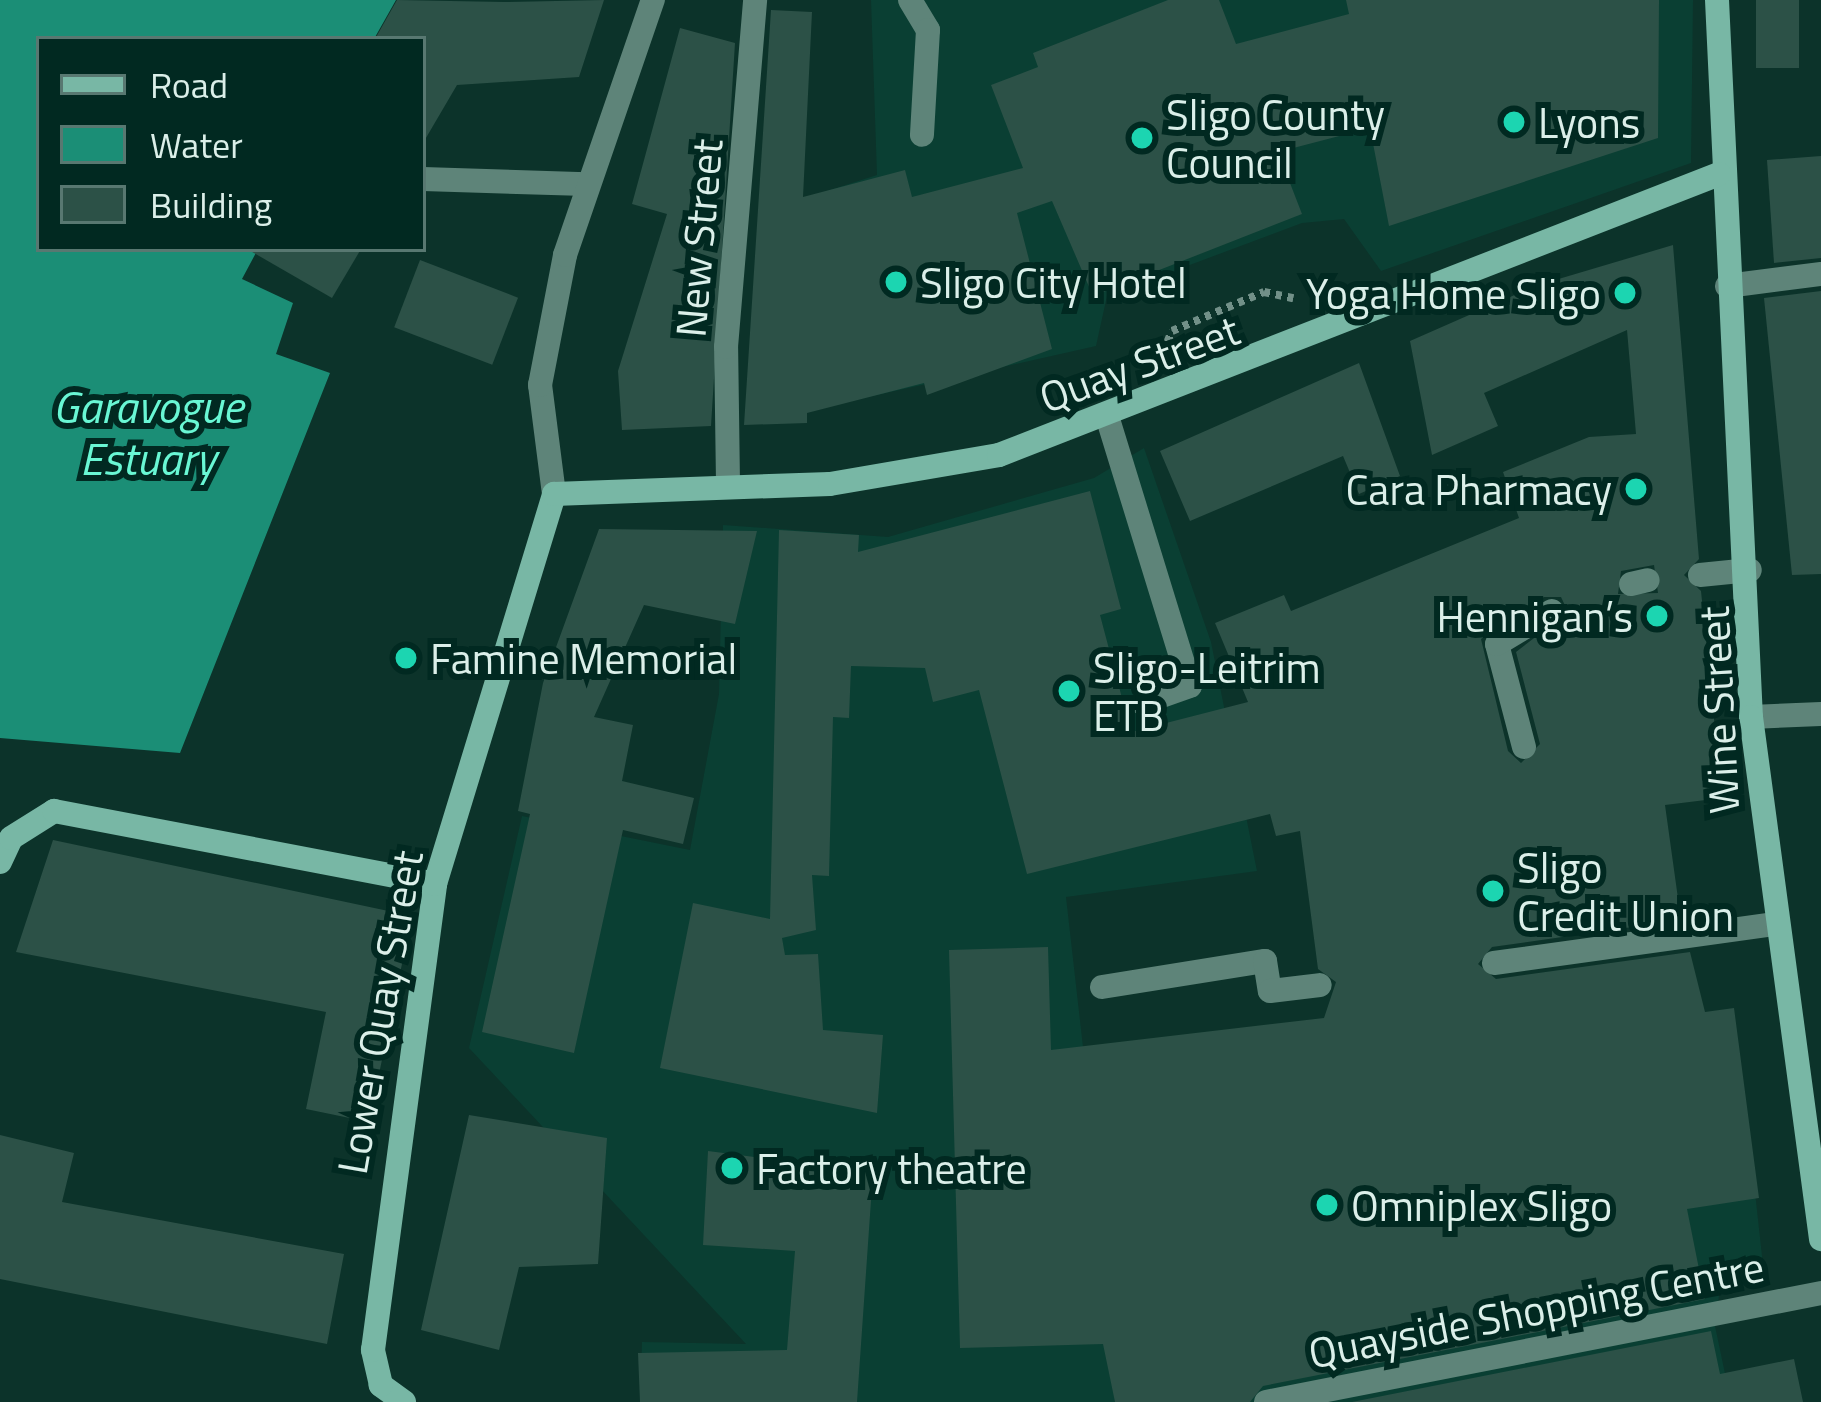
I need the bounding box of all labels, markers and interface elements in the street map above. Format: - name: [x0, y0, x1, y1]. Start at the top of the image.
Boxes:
- legend: [36, 36, 426, 252]
- text: Road: [150, 57, 228, 112]
- place label: Sligo County Council: [1166, 89, 1385, 188]
- place label: Lyons: [1538, 97, 1640, 147]
- marker: Lyons: [1501, 109, 1527, 135]
- text: Water: [150, 117, 243, 172]
- marker: Sligo County Council: [1129, 125, 1155, 151]
- street label: New Street: [664, 137, 732, 339]
- text: Building: [150, 177, 272, 232]
- place label: Sligo City Hotel: [920, 257, 1187, 307]
- place label: Yoga Home Sligo: [1306, 268, 1601, 318]
- marker: Sligo City Hotel: [883, 269, 909, 295]
- marker: Yoga Home Sligo: [1612, 280, 1638, 306]
- street label: Quay Street: [1032, 304, 1246, 422]
- water label: Garavogue Estuary: [53, 380, 243, 486]
- place label: Cara Pharmacy: [1346, 464, 1612, 514]
- marker: Cara Pharmacy: [1623, 476, 1649, 502]
- place label: Hennigan’s: [1437, 591, 1633, 641]
- marker: Hennigan’s: [1644, 603, 1670, 629]
- street label: Wine Street: [1687, 605, 1749, 815]
- place label: Famine Memorial: [430, 633, 737, 683]
- place label: Sligo-Leitrim ETB: [1093, 642, 1321, 740]
- marker: Famine Memorial: [393, 645, 419, 671]
- marker: Sligo-Leitrim ETB: [1056, 678, 1082, 704]
- place label: Sligo Credit Union: [1517, 842, 1734, 940]
- street label: Lower Quay Street: [326, 846, 432, 1178]
- marker: Sligo Credit Union: [1480, 878, 1506, 904]
- place label: Factory theatre: [756, 1143, 1027, 1193]
- marker: Factory theatre: [719, 1155, 745, 1181]
- place label: Omniplex Sligo: [1351, 1180, 1612, 1230]
- marker: Omniplex Sligo: [1314, 1192, 1340, 1218]
- street label: Quayside Shopping Centre: [1304, 1240, 1768, 1378]

